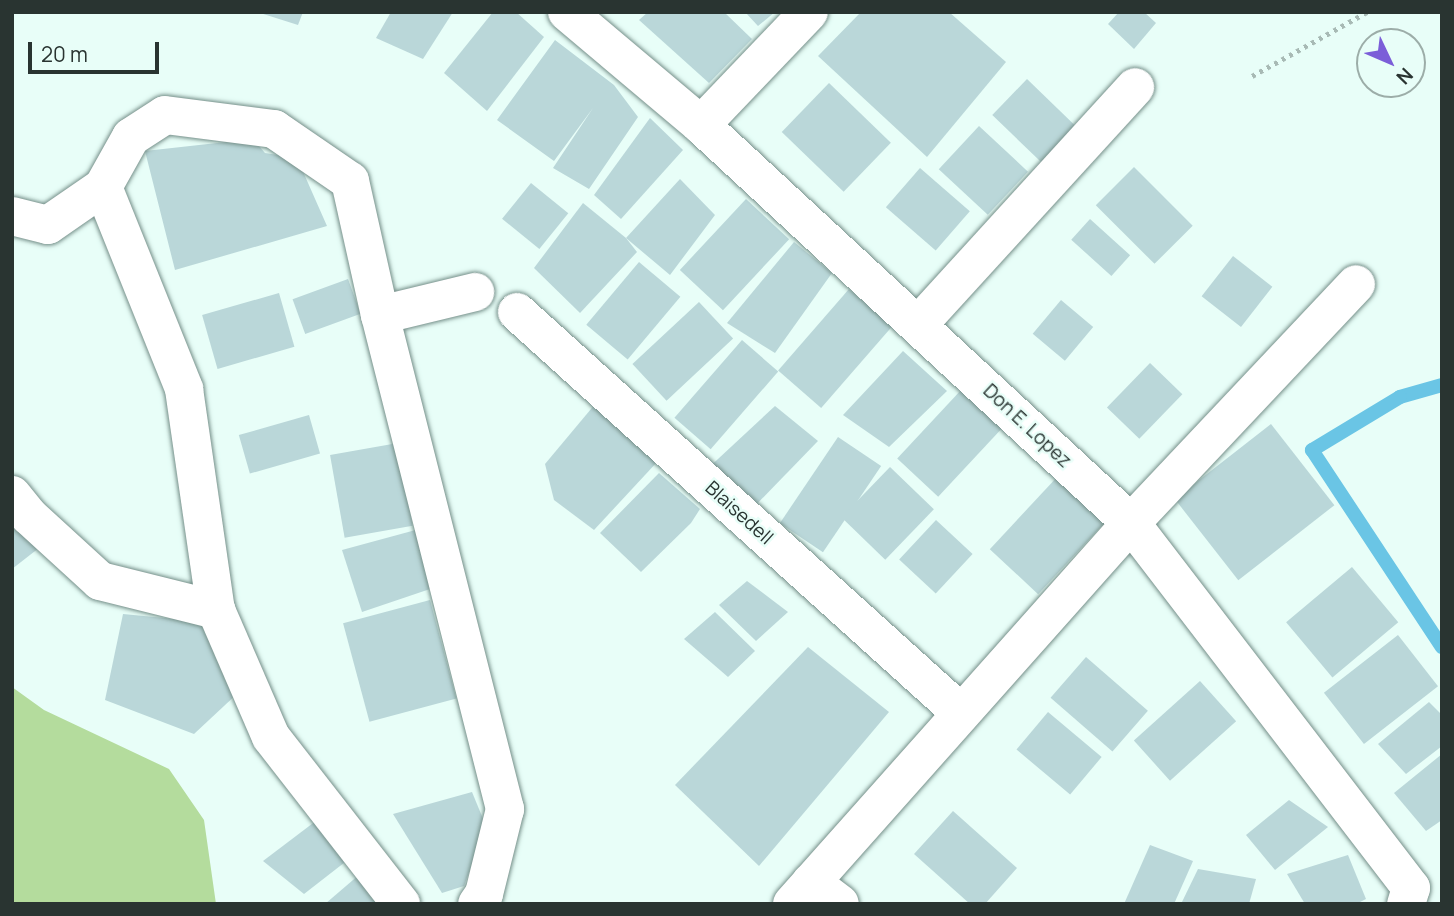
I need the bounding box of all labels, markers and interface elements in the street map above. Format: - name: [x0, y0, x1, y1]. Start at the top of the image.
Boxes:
- scale bar: [32, 28, 163, 72]
- north arrow: [1356, 28, 1426, 98]
- text: 20 m: [41, 40, 88, 68]
- text: N: [1391, 62, 1419, 90]
- street label: Don E. Lopez: [978, 380, 1076, 472]
- street label: Blaisedell: [700, 477, 778, 549]

